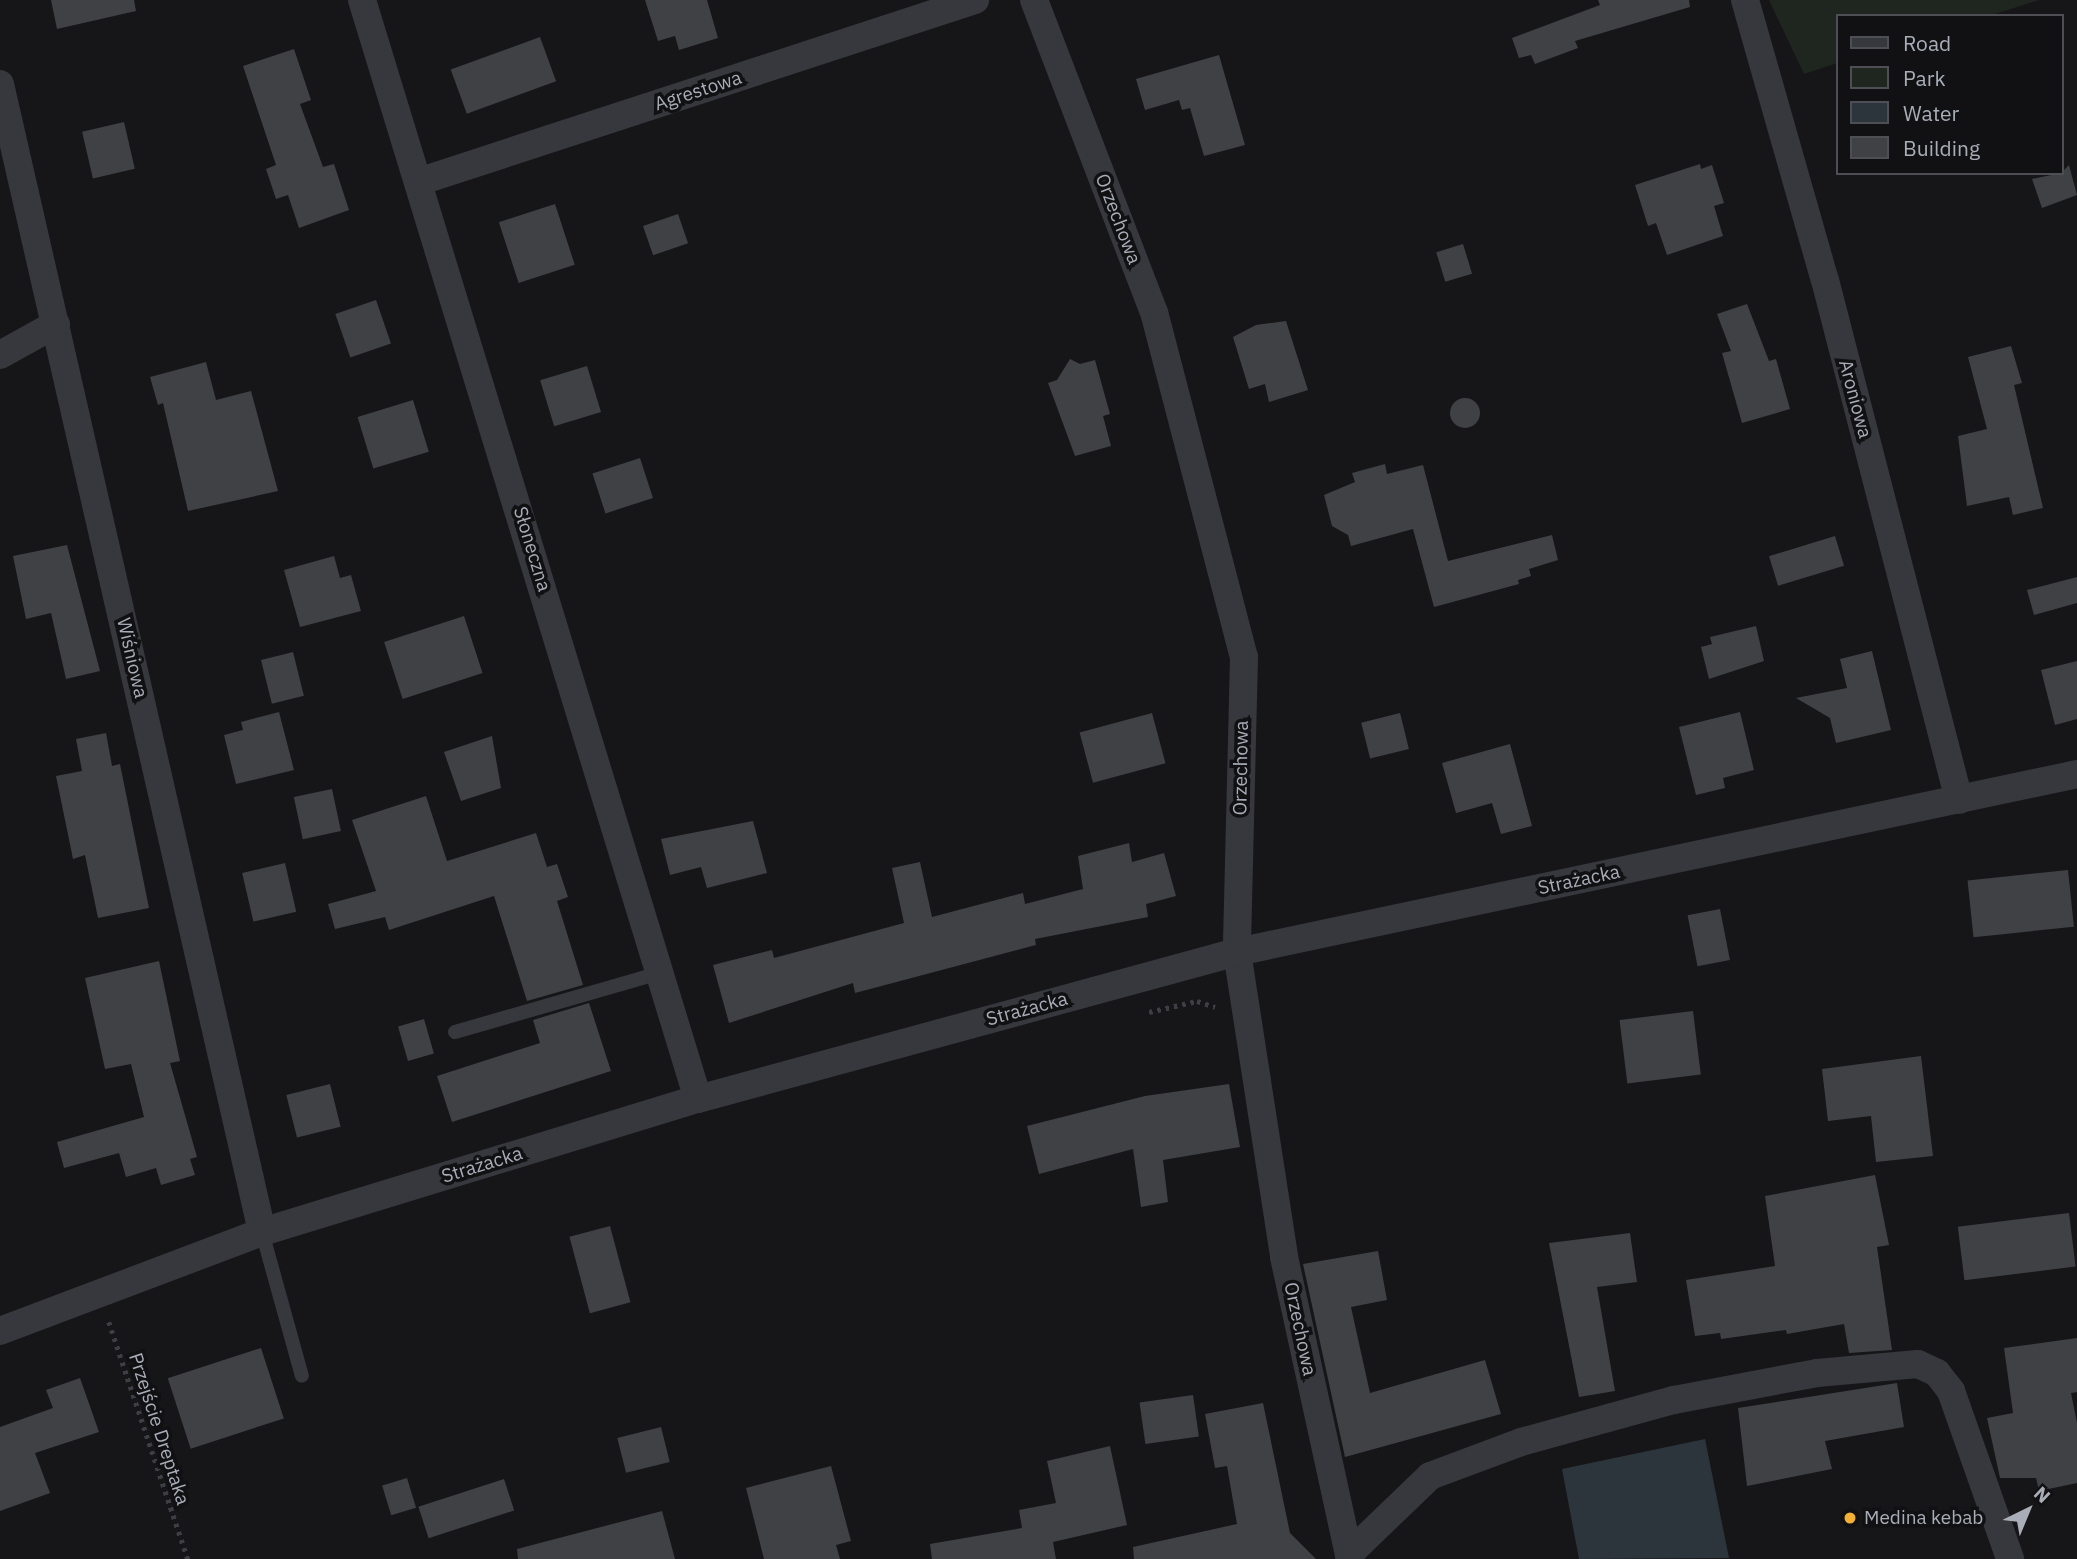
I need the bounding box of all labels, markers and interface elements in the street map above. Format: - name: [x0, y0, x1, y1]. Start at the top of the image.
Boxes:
- legend: [1836, 14, 2063, 175]
- text: Road: [1903, 29, 1951, 57]
- text: Park: [1903, 64, 1946, 92]
- street label: Agrestowa: [652, 66, 744, 116]
- text: Water: [1903, 99, 1959, 127]
- text: Building: [1903, 134, 1980, 162]
- street label: Orzechowa: [1090, 171, 1146, 267]
- street label: Aroniowa: [1834, 357, 1876, 441]
- street label: Słoneczna: [508, 504, 556, 594]
- street label: Wiśniowa: [112, 616, 152, 700]
- street label: Orzechowa: [1229, 720, 1253, 816]
- street label: Strażacka: [1536, 860, 1622, 900]
- street label: Strażacka: [984, 987, 1070, 1031]
- street label: Strażacka: [439, 1142, 525, 1188]
- street label: Orzechowa: [1279, 1280, 1321, 1378]
- street label: Przejście Dreptaka: [124, 1350, 194, 1508]
- north arrow: [1993, 1475, 2063, 1545]
- text: N: [2029, 1481, 2056, 1508]
- place label: Medina kebab: [1864, 1507, 1983, 1529]
- marker: Medina kebab: [1842, 1510, 1858, 1526]

